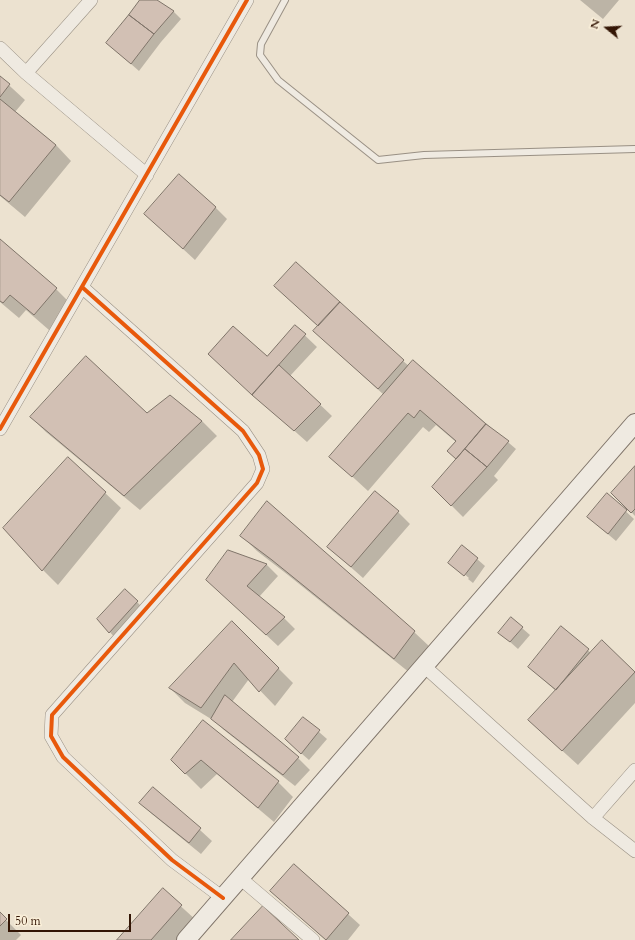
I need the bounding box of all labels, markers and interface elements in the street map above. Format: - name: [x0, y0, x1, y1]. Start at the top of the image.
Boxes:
- north arrow: [587, 8, 627, 48]
- text: N: [587, 17, 604, 31]
- scale bar: [10, 906, 133, 932]
- text: 50 m: [15, 913, 41, 929]

